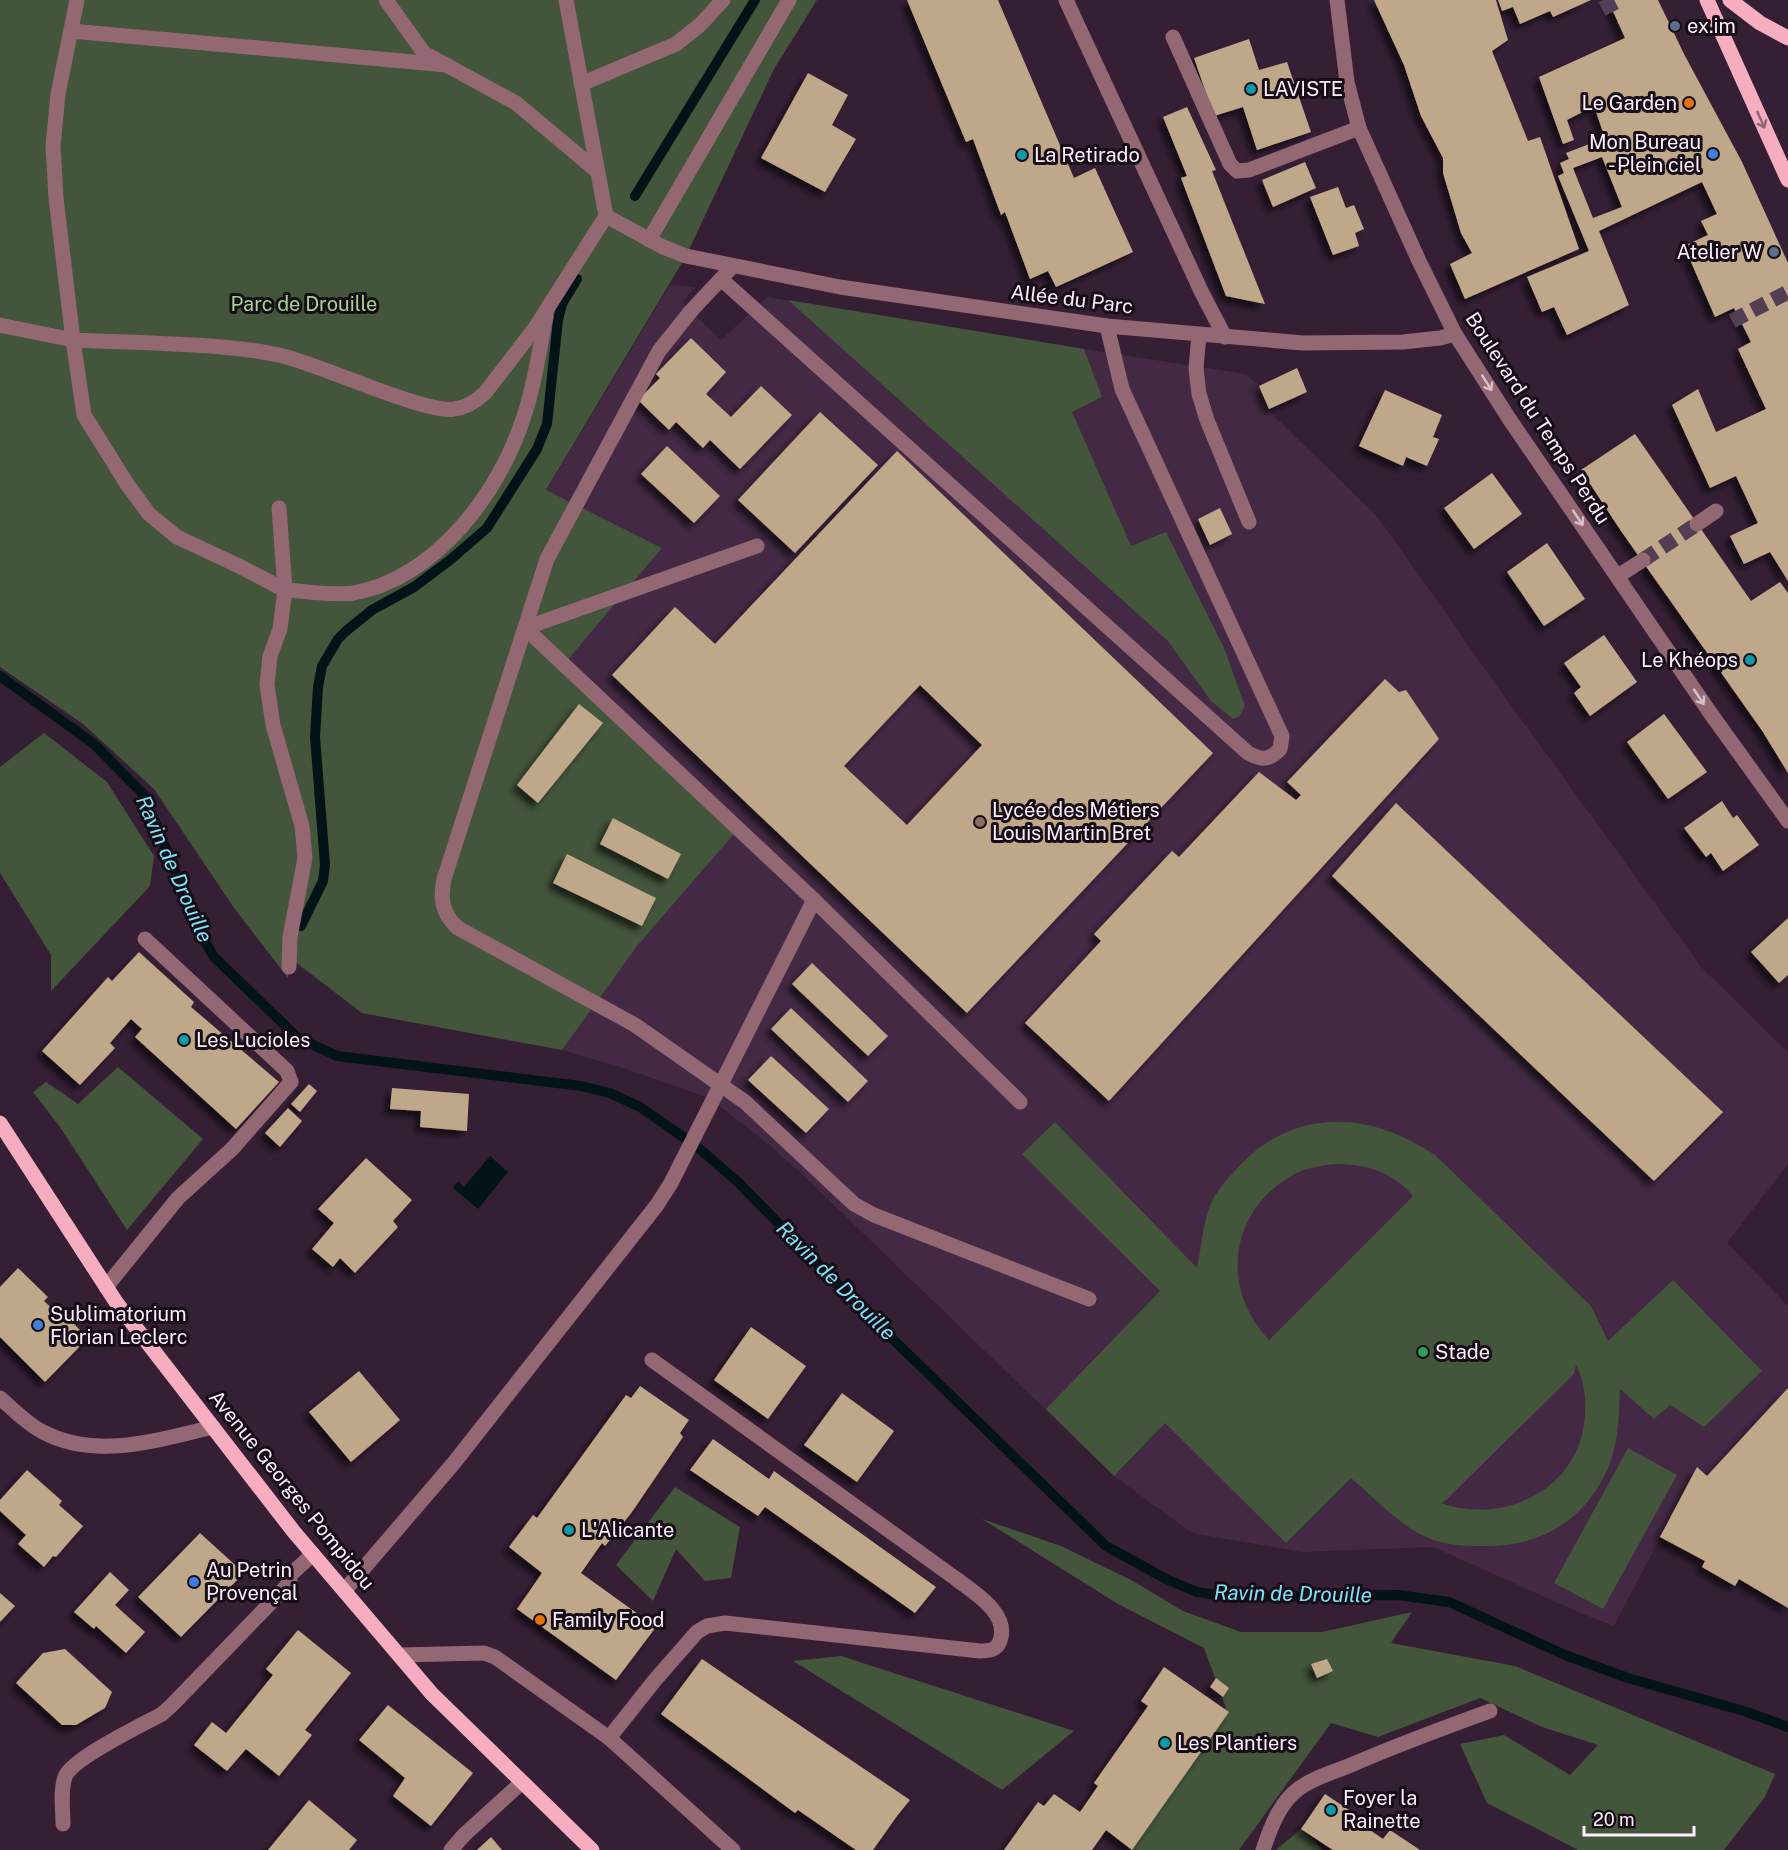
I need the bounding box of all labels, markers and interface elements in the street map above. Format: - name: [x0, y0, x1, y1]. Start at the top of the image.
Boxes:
- place label: ex.im: [1687, 14, 1736, 38]
- marker: ex.im: [1668, 19, 1682, 33]
- place label: LAVISTE: [1263, 77, 1343, 101]
- marker: LAVISTE: [1244, 82, 1258, 96]
- place label: Le Garden: [1582, 91, 1677, 115]
- marker: Le Garden: [1682, 96, 1696, 110]
- one-way arrow: [1756, 111, 1767, 129]
- place label: Mon Bureau - Plein ciel: [1589, 130, 1701, 177]
- place label: La Retirado: [1034, 143, 1140, 167]
- marker: Mon Bureau - Plein ciel: [1706, 147, 1720, 161]
- marker: La Retirado: [1015, 148, 1029, 162]
- place label: Atelier W: [1677, 240, 1762, 264]
- marker: Atelier W: [1767, 245, 1781, 259]
- street label: Allée du Parc: [1009, 280, 1135, 318]
- park label: Parc de Drouille: [231, 292, 377, 316]
- street label: Boulevard du Temps Perdu: [1460, 308, 1616, 528]
- one-way arrow: [1481, 374, 1493, 391]
- one-way arrow: [1572, 509, 1584, 525]
- place label: Le Khéops: [1641, 648, 1738, 672]
- marker: Le Khéops: [1743, 653, 1757, 667]
- one-way arrow: [1693, 688, 1705, 704]
- water label: Ravin de Drouille: [131, 791, 218, 946]
- place label: Lycée des Métiers Louis Martin Bret: [992, 798, 1160, 845]
- marker: Lycée des Métiers Louis Martin Bret: [973, 815, 987, 829]
- place label: Les Lucioles: [196, 1028, 310, 1052]
- marker: Les Lucioles: [177, 1033, 191, 1047]
- water label: Ravin de Drouille: [772, 1216, 901, 1345]
- place label: Sublimatorium Florian Leclerc: [50, 1302, 188, 1349]
- marker: Sublimatorium Florian Leclerc: [31, 1318, 45, 1332]
- place label: Stade: [1435, 1340, 1490, 1364]
- marker: Stade: [1416, 1345, 1430, 1359]
- street label: Avenue Georges Pompidou: [204, 1386, 380, 1594]
- place label: L'Alicante: [581, 1518, 674, 1542]
- marker: L'Alicante: [562, 1523, 576, 1537]
- place label: Au Petrin Provençal: [206, 1558, 298, 1605]
- marker: Au Petrin Provençal: [187, 1575, 201, 1589]
- water label: Ravin de Drouille: [1214, 1580, 1372, 1607]
- place label: Family Food: [552, 1608, 664, 1632]
- marker: Family Food: [533, 1613, 547, 1627]
- place label: Les Plantiers: [1177, 1731, 1297, 1755]
- marker: Les Plantiers: [1158, 1736, 1172, 1750]
- place label: Foyer la Rainette: [1343, 1786, 1421, 1833]
- scale bar: [1584, 1799, 1694, 1837]
- marker: Foyer la Rainette: [1324, 1803, 1338, 1817]
- text: 20 m: [1593, 1809, 1635, 1830]

